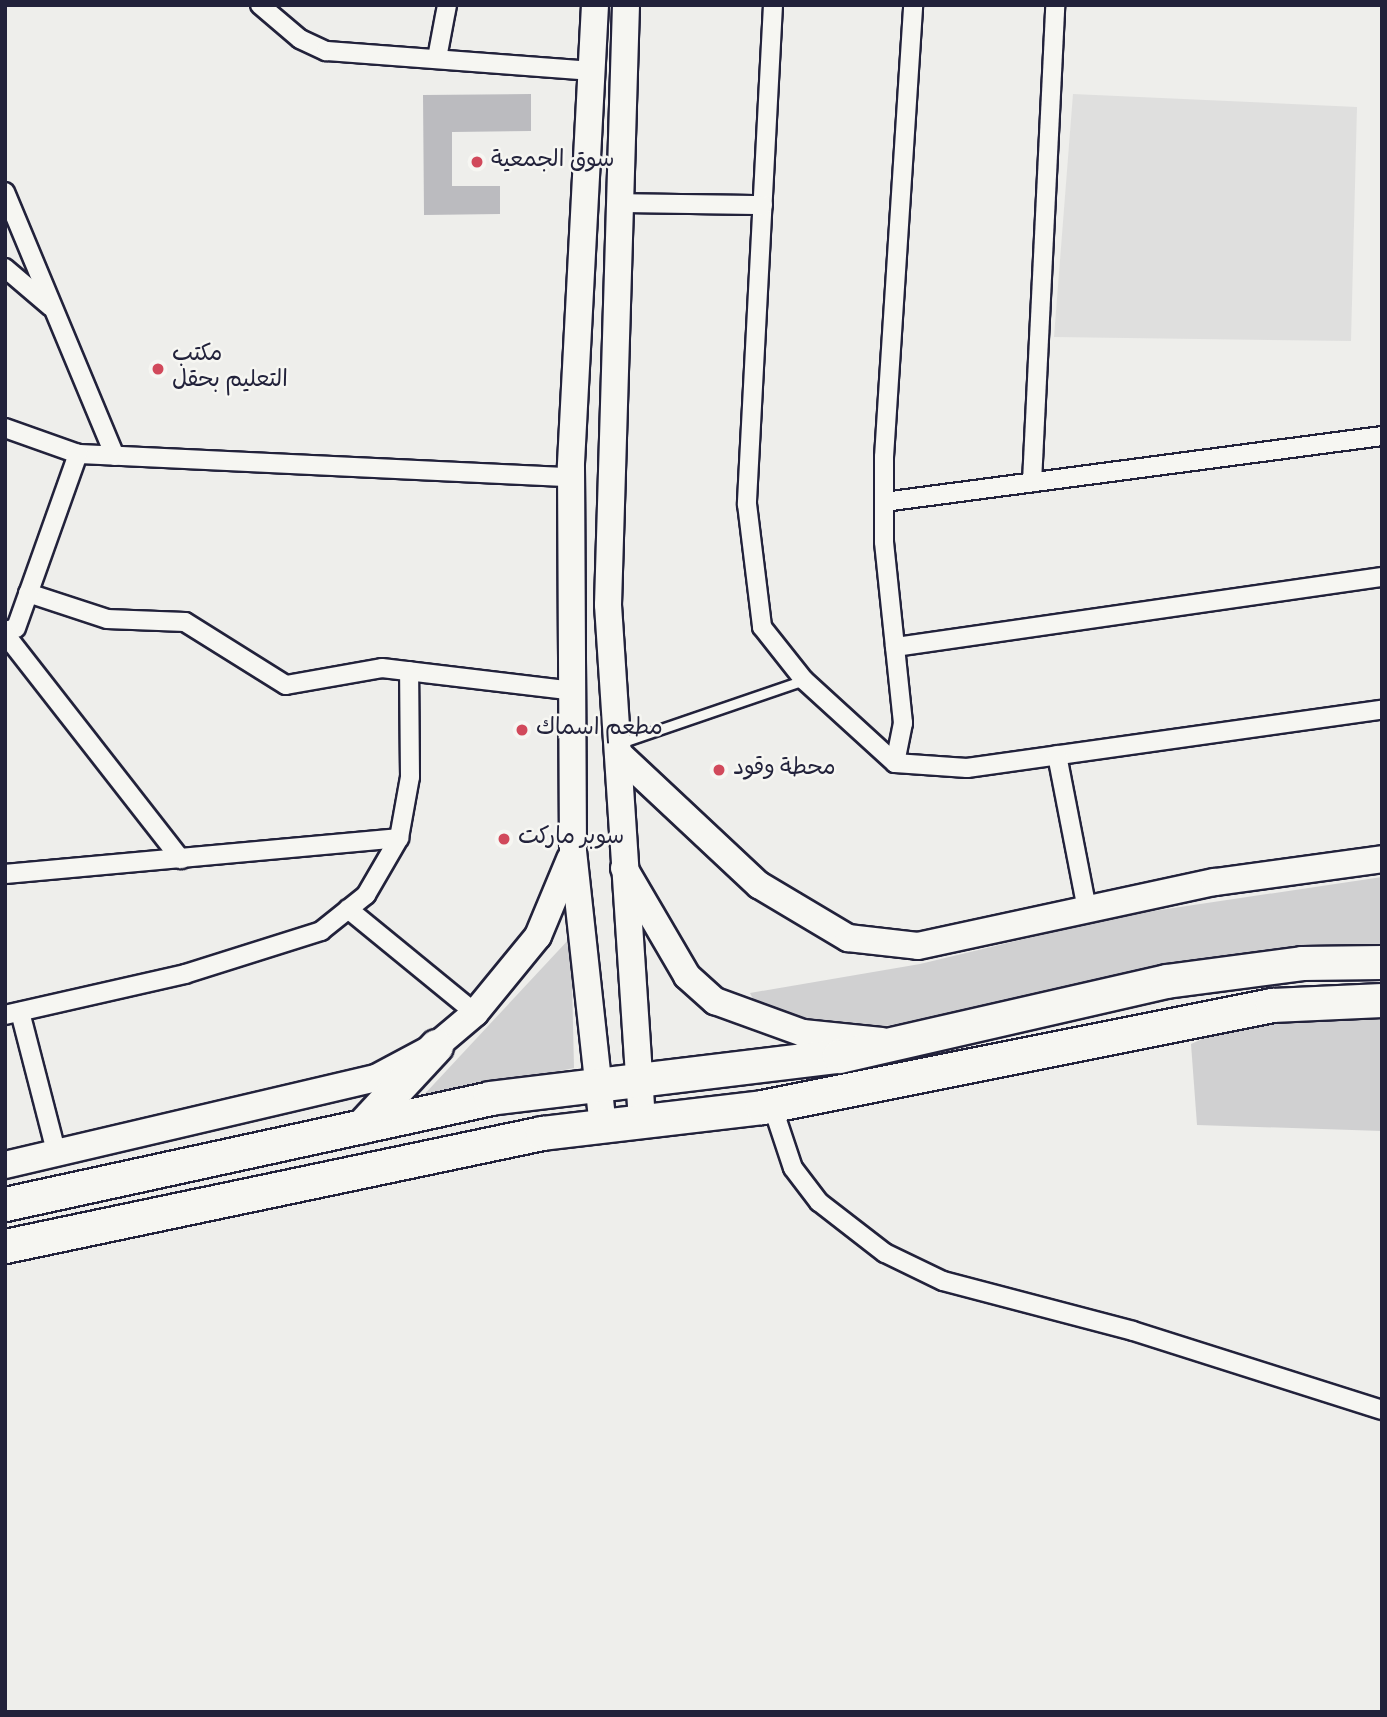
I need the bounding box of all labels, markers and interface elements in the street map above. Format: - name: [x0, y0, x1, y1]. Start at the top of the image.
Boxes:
- place label: سوق الجمعية: [491, 148, 614, 176]
- marker: سوق الجمعية: [469, 154, 485, 170]
- place label: مكتب التعليم بحقل: [172, 342, 288, 396]
- marker: مكتب التعليم بحقل: [150, 361, 166, 377]
- place label: مطعم اسماك: [536, 716, 663, 744]
- marker: مطعم اسماك: [514, 722, 530, 738]
- place label: محطة وقود: [733, 756, 836, 784]
- marker: محطة وقود: [711, 762, 727, 778]
- place label: سوبر ماركت: [518, 825, 624, 853]
- marker: سوبر ماركت: [496, 831, 512, 847]

